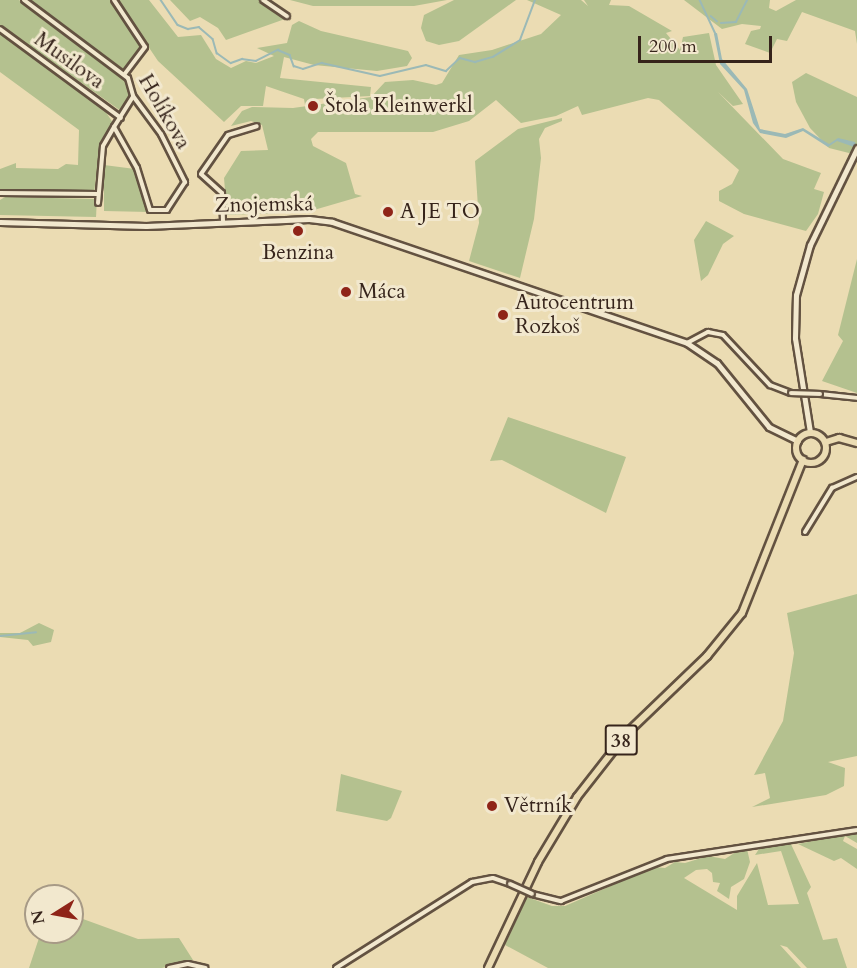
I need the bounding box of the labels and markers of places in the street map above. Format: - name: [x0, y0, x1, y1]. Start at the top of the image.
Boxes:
- place label: Štola Kleinwerkl: [325, 93, 473, 119]
- marker: Štola Kleinwerkl: [306, 99, 320, 113]
- place label: A JE TO: [400, 199, 480, 225]
- marker: A JE TO: [381, 205, 395, 219]
- marker: Benzina: [291, 224, 305, 238]
- place label: Benzina: [262, 240, 334, 266]
- place label: Máca: [358, 279, 406, 305]
- marker: Máca: [339, 285, 353, 299]
- place label: Autocentrum Rozkoš: [515, 290, 634, 340]
- marker: Autocentrum Rozkoš: [496, 308, 510, 322]
- place label: Větrník: [504, 793, 572, 819]
- marker: Větrník: [485, 799, 499, 813]

